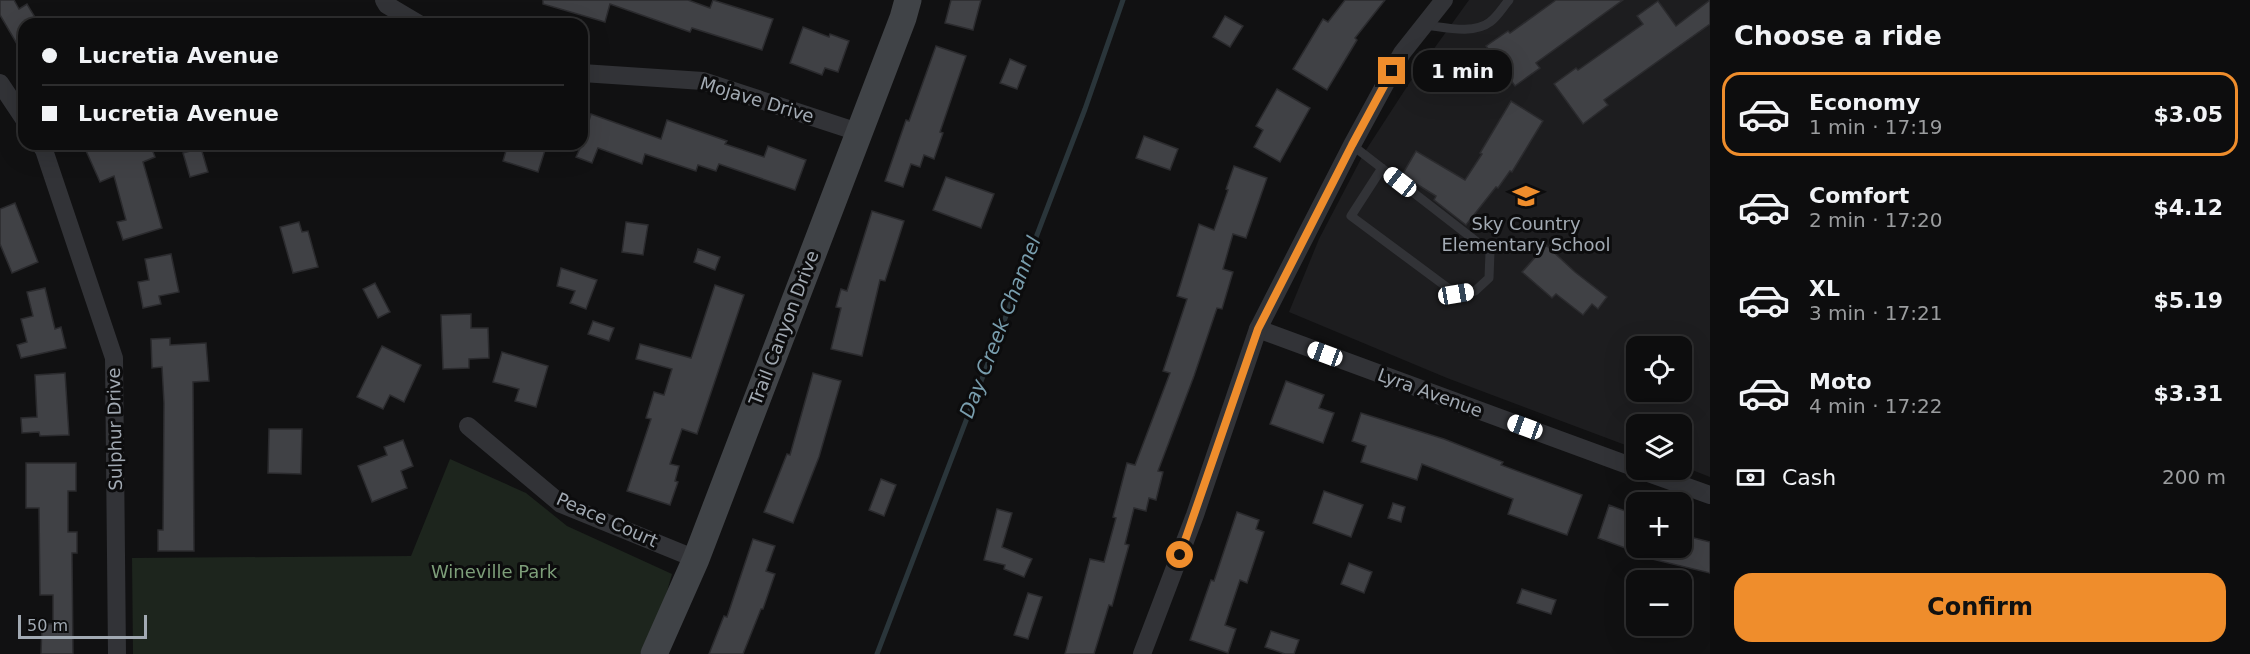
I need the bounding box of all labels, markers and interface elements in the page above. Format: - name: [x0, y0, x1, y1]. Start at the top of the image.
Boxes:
- text: Choose a ride: [1734, 20, 1942, 51]
- text: Lucretia Avenue: [78, 43, 279, 68]
- callout: 1 min: [1413, 50, 1512, 92]
- route end: [1378, 57, 1405, 84]
- text: 1 min: [1431, 59, 1494, 83]
- street label: Mojave Drive: [698, 72, 817, 127]
- icon: car: [1737, 87, 1791, 141]
- text: Economy: [1809, 90, 1920, 115]
- text: Lucretia Avenue: [78, 101, 279, 126]
- text: $3.05: [2153, 102, 2223, 127]
- text: 1 min · 17:19: [1809, 115, 1943, 139]
- car: [1380, 164, 1420, 200]
- icon: car: [1737, 180, 1791, 234]
- school or university icon: Sky Country Elementary School: [1511, 181, 1541, 211]
- text: Comfort: [1809, 183, 1909, 208]
- text: $4.12: [2153, 195, 2223, 220]
- text: 2 min · 17:20: [1809, 208, 1943, 232]
- place label: Sky Country Elementary School: [1441, 213, 1611, 255]
- water label: Day Creek Channel: [954, 232, 1046, 421]
- street label: Trail Canyon Drive: [744, 247, 823, 409]
- icon: car: [1737, 273, 1791, 327]
- text: XL: [1809, 276, 1840, 301]
- car: [1437, 282, 1475, 306]
- text: $5.19: [2153, 288, 2223, 313]
- text: 3 min · 17:21: [1809, 301, 1943, 325]
- map controls: [1626, 336, 1692, 636]
- button: locate: [1626, 336, 1692, 402]
- car: [1305, 339, 1345, 369]
- street label: Lyra Avenue: [1375, 364, 1485, 421]
- icon: car: [1737, 366, 1791, 420]
- street label: Sulphur Drive: [103, 367, 126, 491]
- text: Moto: [1809, 369, 1872, 394]
- text: $3.31: [2153, 381, 2223, 406]
- text: 4 min · 17:22: [1809, 394, 1943, 418]
- car: [1505, 412, 1545, 442]
- button: layers: [1626, 414, 1692, 480]
- icon: cash: [1734, 461, 1767, 494]
- text: Cash: [1782, 465, 1836, 490]
- text: 200 m: [2162, 465, 2226, 489]
- street label: Peace Court: [553, 488, 661, 551]
- button: +: [1626, 492, 1692, 558]
- route start: [1166, 541, 1193, 568]
- park label: Wineville Park: [431, 561, 558, 582]
- button: −: [1626, 570, 1692, 636]
- button: Confirm: [1734, 573, 2226, 642]
- scale bar: [18, 612, 147, 640]
- text: 50 m: [27, 616, 68, 635]

